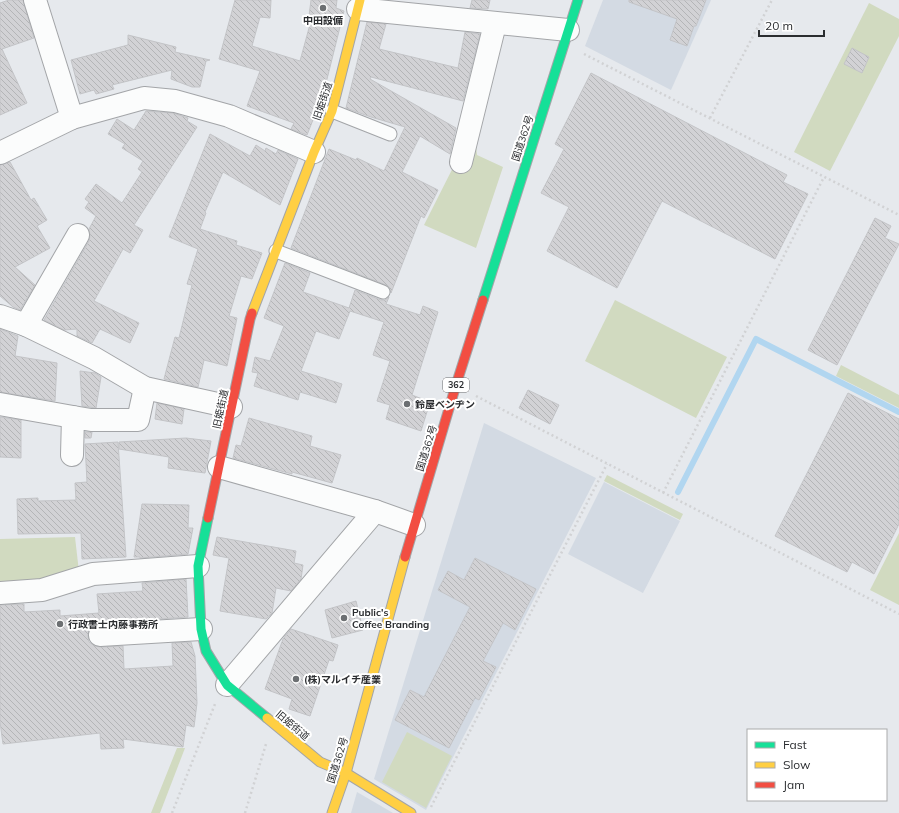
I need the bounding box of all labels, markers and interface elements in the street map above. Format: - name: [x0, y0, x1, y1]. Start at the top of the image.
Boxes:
- marker: 中田設備: [318, 3, 328, 13]
- scale bar: [759, 12, 824, 38]
- place label: 中田設備: [303, 14, 343, 27]
- text: 20 m: [765, 18, 793, 33]
- street label: 旧姫街道: [310, 80, 335, 122]
- street label: 国道362号: [509, 113, 536, 163]
- road number: 362: [443, 378, 469, 392]
- street label: 旧姫街道: [210, 388, 231, 430]
- place label: 鈴屋ベンヂン: [415, 398, 475, 411]
- marker: 鈴屋ベンヂン: [402, 399, 412, 409]
- street label: 国道362号: [413, 423, 440, 473]
- place label: Public's Coffee Branding: [352, 606, 429, 631]
- marker: Public's Coffee Branding: [339, 613, 349, 623]
- place label: 行政書士内藤事務所: [68, 618, 158, 631]
- marker: 行政書士内藤事務所: [55, 619, 65, 629]
- place label: (株)マルイチ産業: [304, 673, 381, 686]
- marker: (株)マルイチ産業: [291, 674, 301, 684]
- street label: 旧姫街道: [273, 708, 312, 743]
- legend: [747, 729, 887, 801]
- street label: 国道362号: [324, 735, 351, 785]
- text: Fast: [783, 737, 807, 752]
- text: Slow: [783, 757, 811, 772]
- text: Jam: [783, 777, 805, 792]

